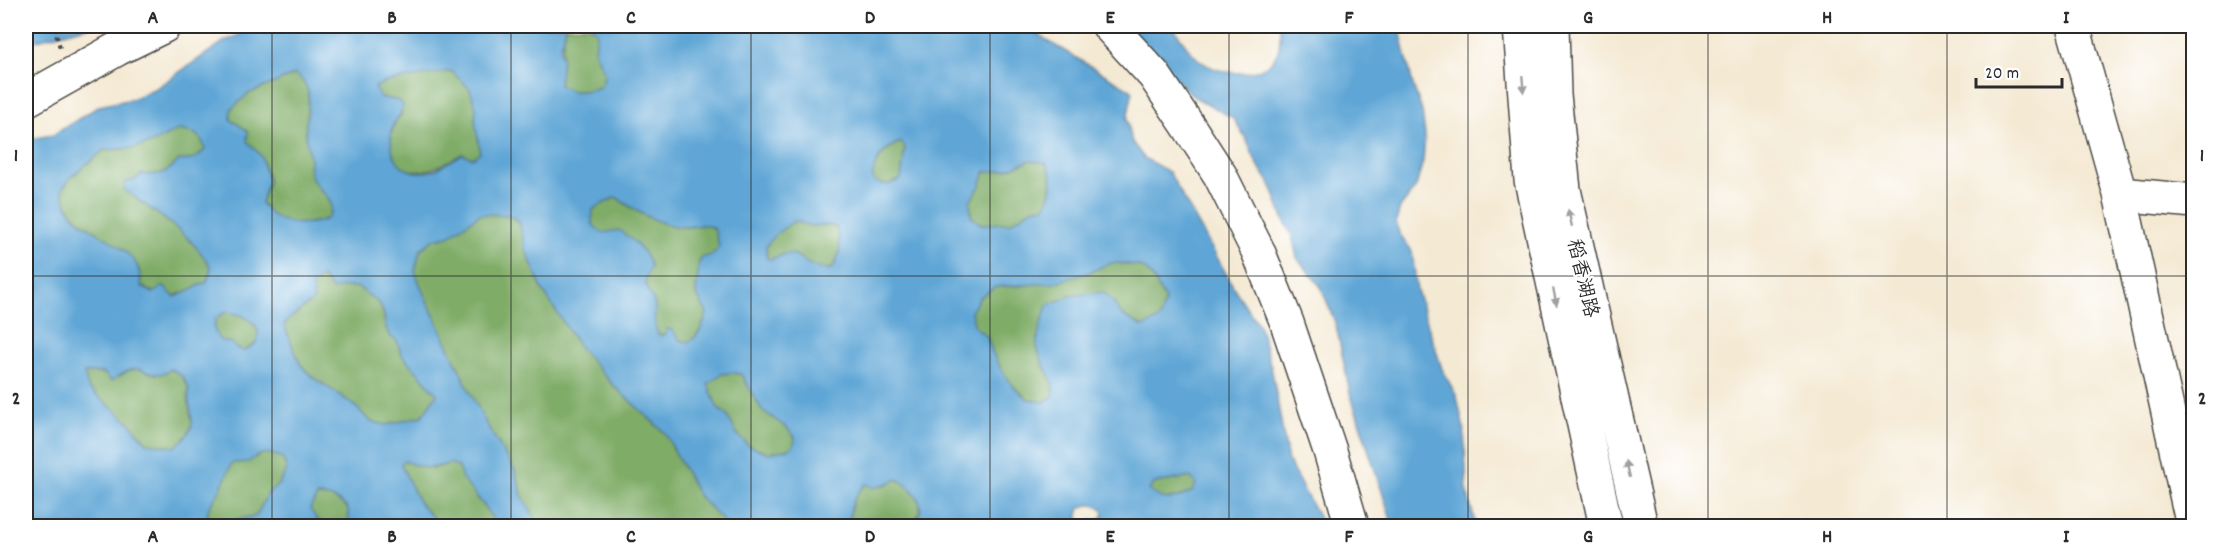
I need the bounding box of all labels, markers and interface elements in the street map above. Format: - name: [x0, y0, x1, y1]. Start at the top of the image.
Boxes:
- text: A: [148, 5, 159, 33]
- text: B: [387, 5, 397, 33]
- text: C: [626, 5, 636, 33]
- text: D: [865, 5, 876, 33]
- text: E: [1105, 5, 1115, 33]
- text: F: [1345, 5, 1355, 33]
- text: G: [1583, 5, 1593, 33]
- text: H: [1822, 5, 1832, 33]
- text: I: [2063, 5, 2070, 33]
- scale bar: [1976, 51, 2062, 89]
- text: 20 m: [1985, 62, 2019, 87]
- one-way arrow: [1519, 74, 1528, 93]
- text: 1: [14, 143, 18, 171]
- text: 1: [2200, 143, 2204, 171]
- one-way arrow: [1565, 208, 1574, 227]
- street label: 稻香湖路: [1558, 237, 1604, 322]
- one-way arrow: [1551, 288, 1560, 307]
- text: 2: [12, 386, 20, 414]
- text: 2: [2198, 386, 2206, 414]
- one-way arrow: [1623, 460, 1632, 479]
- text: A: [148, 524, 159, 552]
- text: B: [387, 524, 397, 552]
- text: C: [626, 524, 636, 552]
- text: D: [865, 524, 876, 552]
- text: E: [1105, 524, 1115, 552]
- text: F: [1345, 524, 1355, 552]
- text: G: [1583, 524, 1593, 552]
- text: H: [1822, 524, 1832, 552]
- text: I: [2063, 524, 2070, 552]

